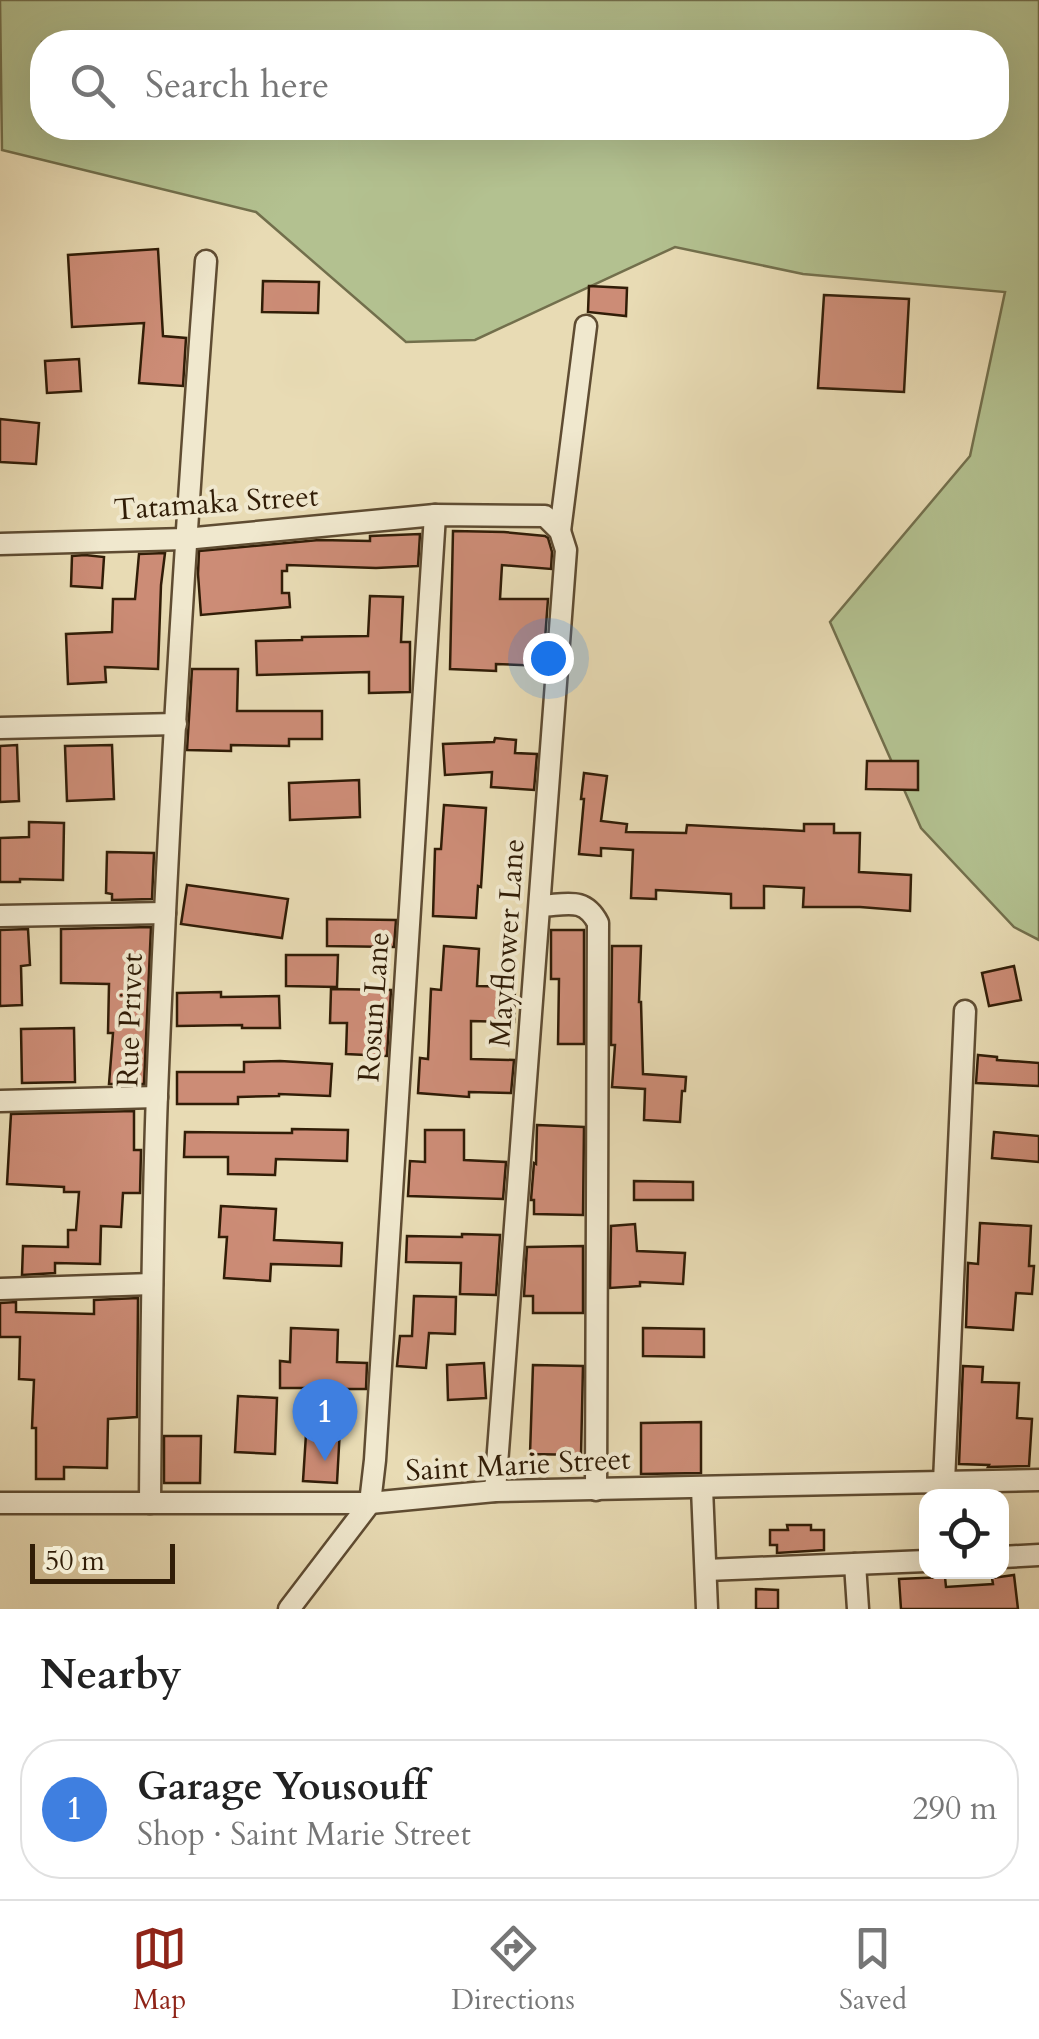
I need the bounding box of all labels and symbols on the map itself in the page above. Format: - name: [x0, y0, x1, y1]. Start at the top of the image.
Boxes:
- street label: Tatamaka Street: [112, 475, 320, 531]
- your location: [523, 633, 574, 684]
- street label: Mayflower Lane: [479, 837, 535, 1049]
- street label: Rosun Lane: [348, 931, 400, 1083]
- street label: Rue Privet: [107, 952, 153, 1088]
- pin: 1: [292, 1378, 358, 1461]
- street label: Saint Marie Street: [404, 1439, 632, 1491]
- scale bar: [30, 1539, 175, 1584]

